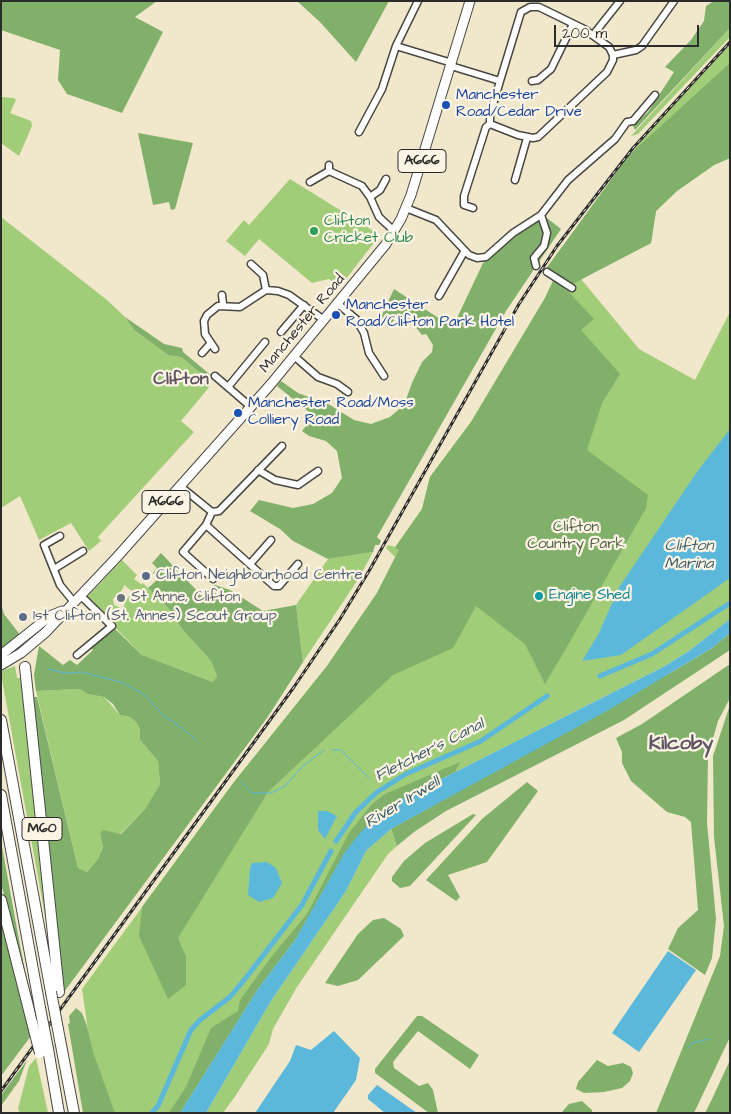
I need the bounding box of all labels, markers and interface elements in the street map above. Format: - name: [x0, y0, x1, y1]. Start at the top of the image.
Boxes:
- scale bar: [556, 15, 701, 47]
- text: 200 m: [562, 23, 607, 44]
- place label: Manchester Road/Cedar Drive: [456, 87, 582, 122]
- marker: Manchester Road/Cedar Drive: [440, 99, 452, 111]
- road number: A666: [398, 150, 446, 172]
- place label: Clifton Cricket Club: [324, 213, 413, 248]
- marker: Clifton Cricket Club: [308, 225, 320, 237]
- street label: Manchester Road: [257, 271, 349, 377]
- place label: Manchester Road/Clifton Park Hotel: [346, 297, 514, 332]
- marker: Manchester Road/Clifton Park Hotel: [330, 309, 342, 321]
- district label: Clifton: [153, 369, 209, 391]
- place label: Manchester Road/Moss Colliery Road: [248, 395, 414, 430]
- marker: Manchester Road/Moss Colliery Road: [232, 407, 244, 419]
- road number: A666: [142, 491, 190, 514]
- park label: Clifton Country Park: [527, 519, 625, 554]
- water label: Clifton Marina: [664, 537, 714, 575]
- place label: Clifton Neighbourhood Centre: [156, 567, 363, 585]
- marker: Clifton Neighbourhood Centre: [140, 570, 152, 582]
- place label: Engine Shed: [549, 587, 630, 605]
- place label: St Anne, Clifton: [131, 589, 240, 607]
- marker: Engine Shed: [533, 590, 545, 602]
- marker: St Anne, Clifton: [115, 592, 127, 604]
- place label: 1st Clifton (St. Annes) Scout Group: [33, 608, 277, 626]
- marker: 1st Clifton (St. Annes) Scout Group: [17, 611, 29, 623]
- water label: Fletcher's Canal: [372, 715, 488, 787]
- district label: Kilcoby: [649, 733, 713, 757]
- water label: River Irwell: [362, 773, 444, 833]
- road number: M60: [22, 818, 62, 841]

